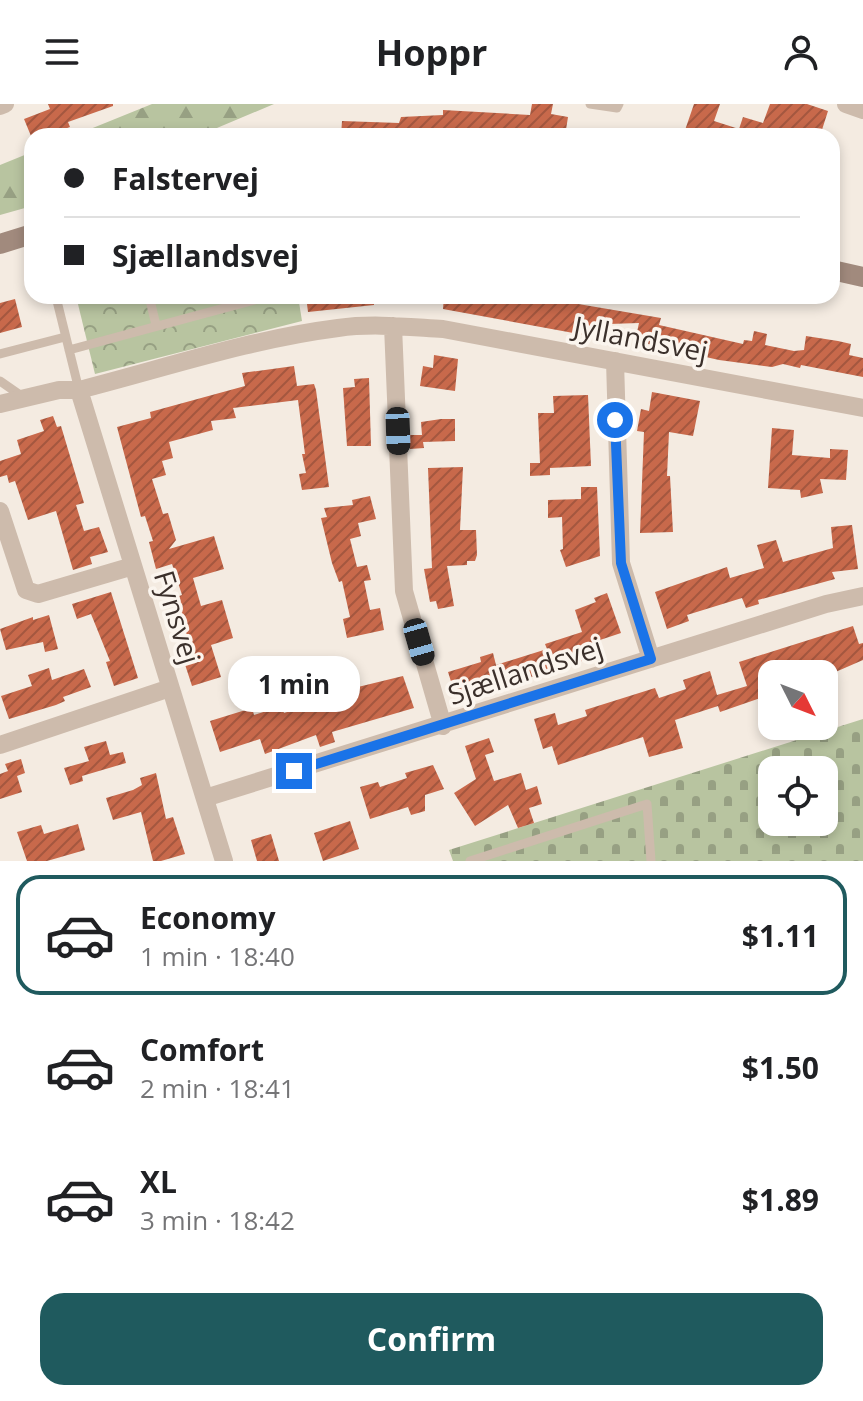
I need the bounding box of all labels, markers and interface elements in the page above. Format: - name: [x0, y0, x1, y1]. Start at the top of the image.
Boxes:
- text: Hoppr: [376, 28, 487, 77]
- icon: menu: [40, 30, 84, 74]
- icon: person: [779, 30, 823, 74]
- text: Falstervej: [112, 158, 259, 199]
- text: Sjællandsvej: [112, 235, 299, 276]
- street label: Jyllandsvej: [568, 306, 711, 370]
- route start: [597, 402, 633, 438]
- car: [385, 407, 411, 455]
- street label: Fynsvej: [146, 566, 210, 668]
- car: [401, 616, 437, 668]
- street label: Sjællandsvej: [443, 627, 607, 713]
- callout: 1 min: [228, 655, 360, 711]
- north arrow: [758, 660, 838, 740]
- map controls: [758, 660, 838, 836]
- text: 1 min: [258, 666, 330, 702]
- route end: [276, 753, 312, 789]
- button: locate: [758, 756, 838, 836]
- text: Economy: [140, 897, 276, 938]
- icon: car: [44, 899, 116, 971]
- text: $1.11: [742, 915, 819, 956]
- text: 1 min · 18:40: [140, 938, 295, 974]
- text: Comfort: [140, 1029, 264, 1070]
- icon: car: [44, 1031, 116, 1103]
- text: $1.50: [742, 1047, 819, 1088]
- text: 2 min · 18:41: [140, 1070, 295, 1106]
- text: XL: [140, 1161, 177, 1202]
- icon: car: [44, 1163, 116, 1235]
- text: $1.89: [742, 1179, 819, 1220]
- text: 3 min · 18:42: [140, 1202, 295, 1238]
- button: Confirm: [40, 1293, 823, 1385]

